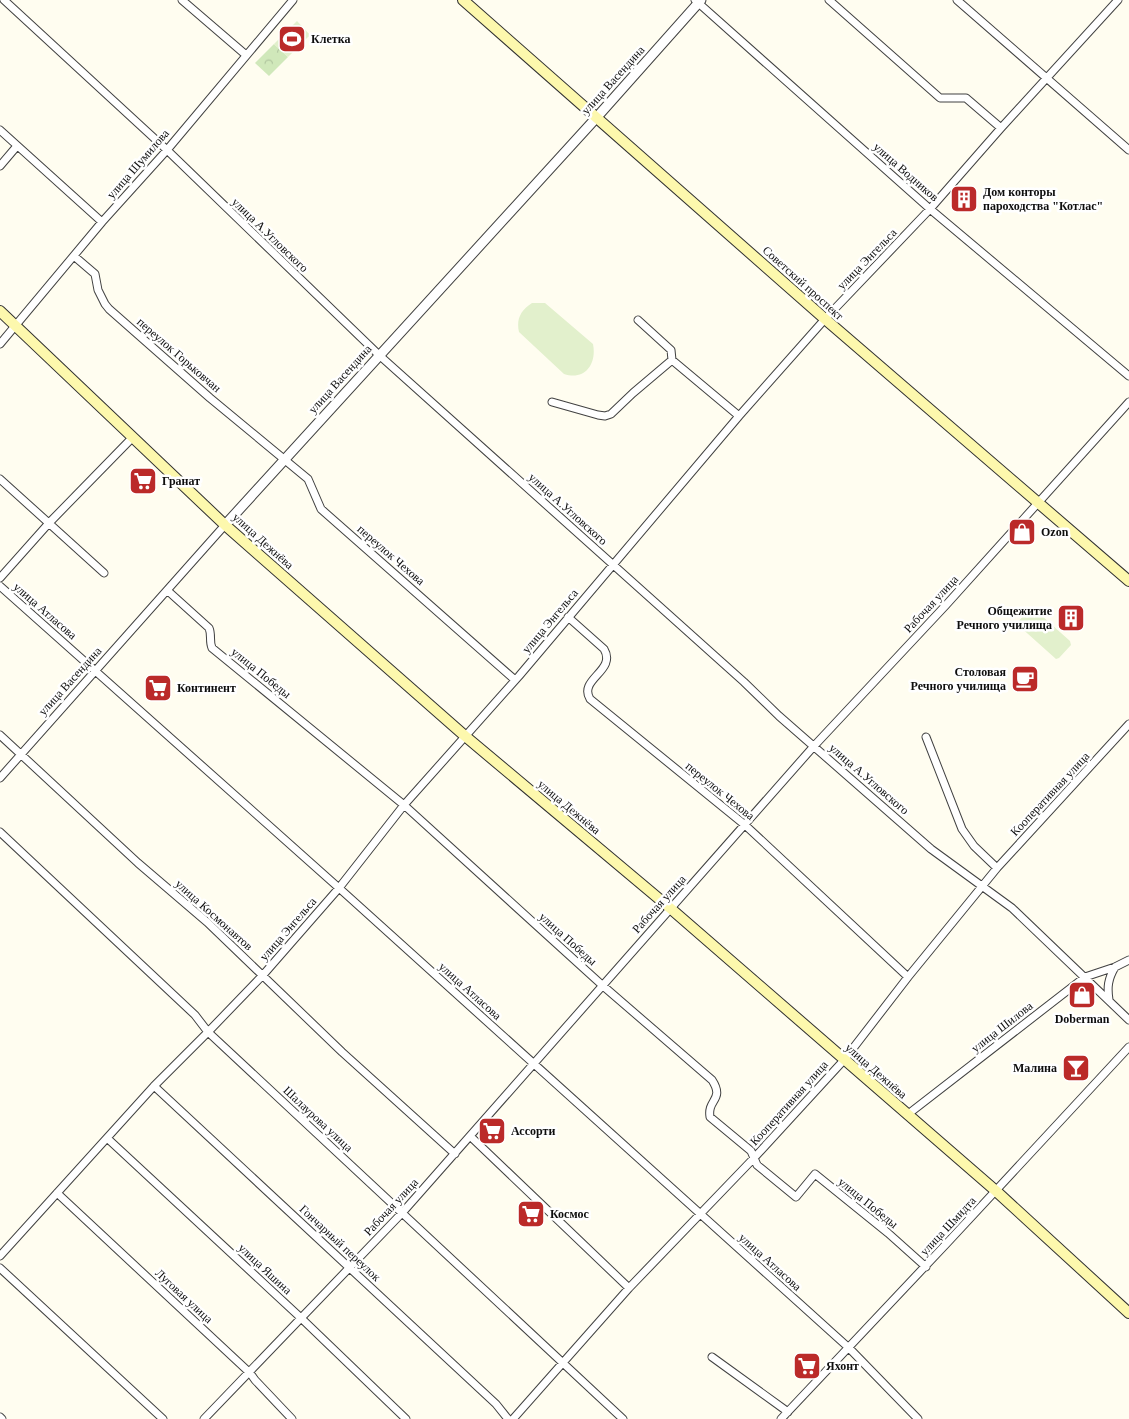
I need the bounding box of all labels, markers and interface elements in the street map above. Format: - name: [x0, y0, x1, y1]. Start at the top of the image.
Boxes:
- sports icon: Клетка: [277, 24, 307, 54]
- place label: Клетка: [311, 32, 350, 46]
- street label: улица Васендина: [579, 42, 648, 117]
- street label: улица Шумилова: [104, 126, 172, 202]
- street label: улица Водников: [870, 140, 942, 204]
- building icon: Дом конторы пароходства "Котлас": [949, 184, 979, 214]
- place label: Дом конторы пароходства "Котлас": [983, 185, 1103, 213]
- street label: улица А.Угловского: [229, 195, 311, 275]
- street label: улица Энгельса: [834, 225, 900, 292]
- street label: Советский проспект: [760, 243, 847, 324]
- street label: переулок Горьковчан: [134, 315, 224, 396]
- street label: улица Васендина: [306, 341, 375, 416]
- supermarket icon: Гранат: [128, 466, 158, 496]
- street label: улица А.Угловского: [526, 470, 610, 548]
- place label: Гранат: [162, 474, 200, 488]
- street label: улица Дежнёва: [230, 510, 297, 572]
- shop icon: Ozon: [1007, 517, 1037, 547]
- street label: переулок Чехова: [355, 522, 428, 588]
- place label: Ozon: [1041, 525, 1069, 539]
- street label: Рабочая улица: [901, 572, 962, 636]
- street label: улица Атласова: [11, 580, 80, 643]
- street label: улица Энгельса: [519, 586, 581, 656]
- building icon: Общежитие Речного училища: [1056, 603, 1086, 633]
- place label: Общежитие Речного училища: [957, 604, 1053, 632]
- street label: улица Васендина: [36, 643, 105, 718]
- street label: улица Победы: [228, 645, 294, 701]
- cafe icon: Столовая Речного училища: [1010, 664, 1040, 694]
- place label: Столовая Речного училища: [911, 665, 1007, 693]
- supermarket icon: Континент: [143, 673, 173, 703]
- place label: Континент: [177, 681, 236, 695]
- street label: улица А.Угловского: [826, 741, 912, 817]
- street label: Кооперативная улица: [1008, 749, 1093, 839]
- street label: переулок Чехова: [683, 759, 758, 823]
- street label: улица Дежнёва: [535, 777, 604, 838]
- street label: Рабочая улица: [629, 872, 689, 936]
- street label: улица Космонавтов: [172, 877, 256, 954]
- street label: улица Энгельса: [257, 894, 320, 964]
- street label: улица Победы: [536, 910, 600, 968]
- street label: улица Атласова: [436, 959, 505, 1023]
- shop icon: Doberman: [1067, 980, 1097, 1010]
- street label: улица Шилова: [969, 998, 1036, 1055]
- place label: Doberman: [1055, 1012, 1110, 1026]
- street label: улица Дежнёва: [842, 1040, 910, 1102]
- bar icon: Малина: [1061, 1053, 1091, 1083]
- street label: Кооперативная улица: [747, 1057, 831, 1148]
- place label: Малина: [1013, 1061, 1057, 1075]
- street label: Шалаурова улица: [280, 1083, 356, 1155]
- supermarket icon: Ассорти: [477, 1116, 507, 1146]
- place label: Ассорти: [511, 1124, 555, 1138]
- street label: Рабочая улица: [361, 1175, 422, 1239]
- street label: улица Победы: [835, 1175, 901, 1231]
- street label: улица Шмидта: [917, 1193, 979, 1258]
- supermarket icon: Космос: [516, 1199, 546, 1229]
- street label: Гончарный переулок: [297, 1202, 384, 1284]
- place label: Космос: [550, 1207, 589, 1221]
- street label: улица Атласова: [736, 1230, 805, 1294]
- street label: улица Яшина: [235, 1241, 295, 1298]
- street label: Луговая улица: [152, 1266, 216, 1327]
- supermarket icon: Яхонт: [792, 1351, 822, 1381]
- place label: Яхонт: [826, 1359, 859, 1373]

